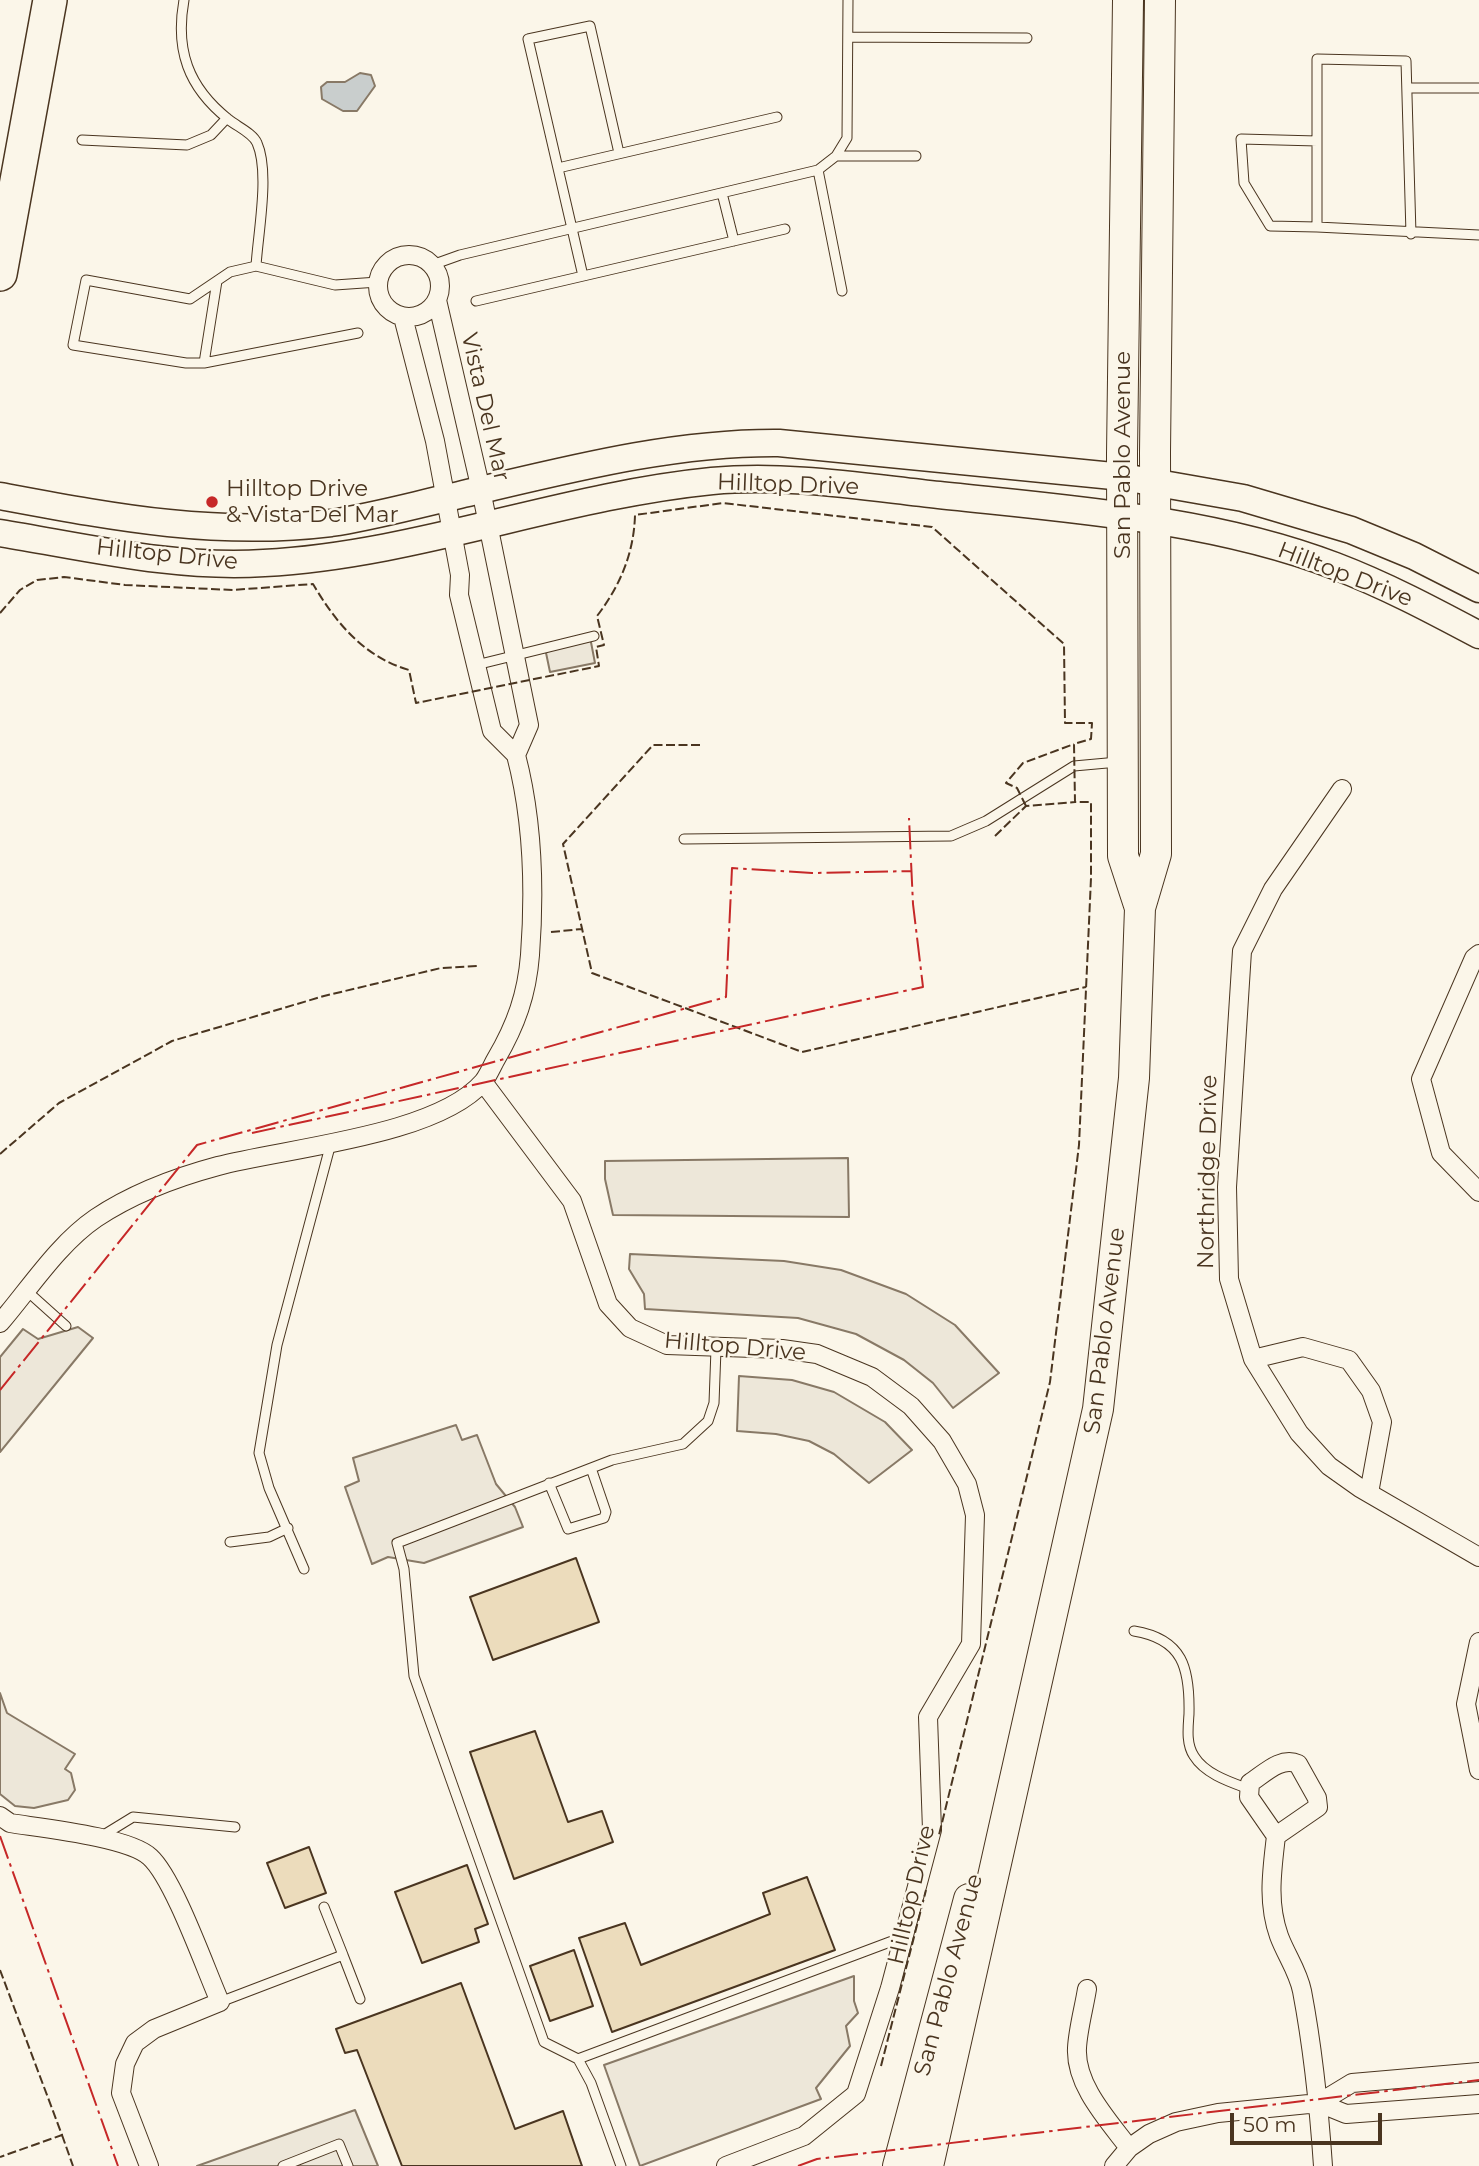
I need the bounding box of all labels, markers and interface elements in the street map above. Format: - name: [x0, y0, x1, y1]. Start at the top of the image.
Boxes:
- street label: Vista Del Mar: [455, 330, 515, 484]
- street label: San Pablo Avenue: [1109, 351, 1137, 559]
- street label: Hilltop Drive: [716, 469, 860, 501]
- place label: Hilltop Drive & Vista Del Mar: [226, 475, 399, 529]
- marker: Hilltop Drive & Vista Del Mar: [204, 494, 220, 510]
- street label: Hilltop Drive: [95, 534, 239, 576]
- street label: Hilltop Drive: [1274, 537, 1416, 613]
- street label: Northridge Drive: [1193, 1075, 1223, 1269]
- street label: San Pablo Avenue: [1079, 1226, 1131, 1436]
- street label: Hilltop Drive: [663, 1327, 807, 1367]
- street label: Hilltop Drive: [883, 1823, 941, 1967]
- street label: San Pablo Avenue: [909, 1871, 989, 2079]
- scale bar: [1234, 2100, 1386, 2144]
- text: 50 m: [1243, 2112, 1297, 2137]

